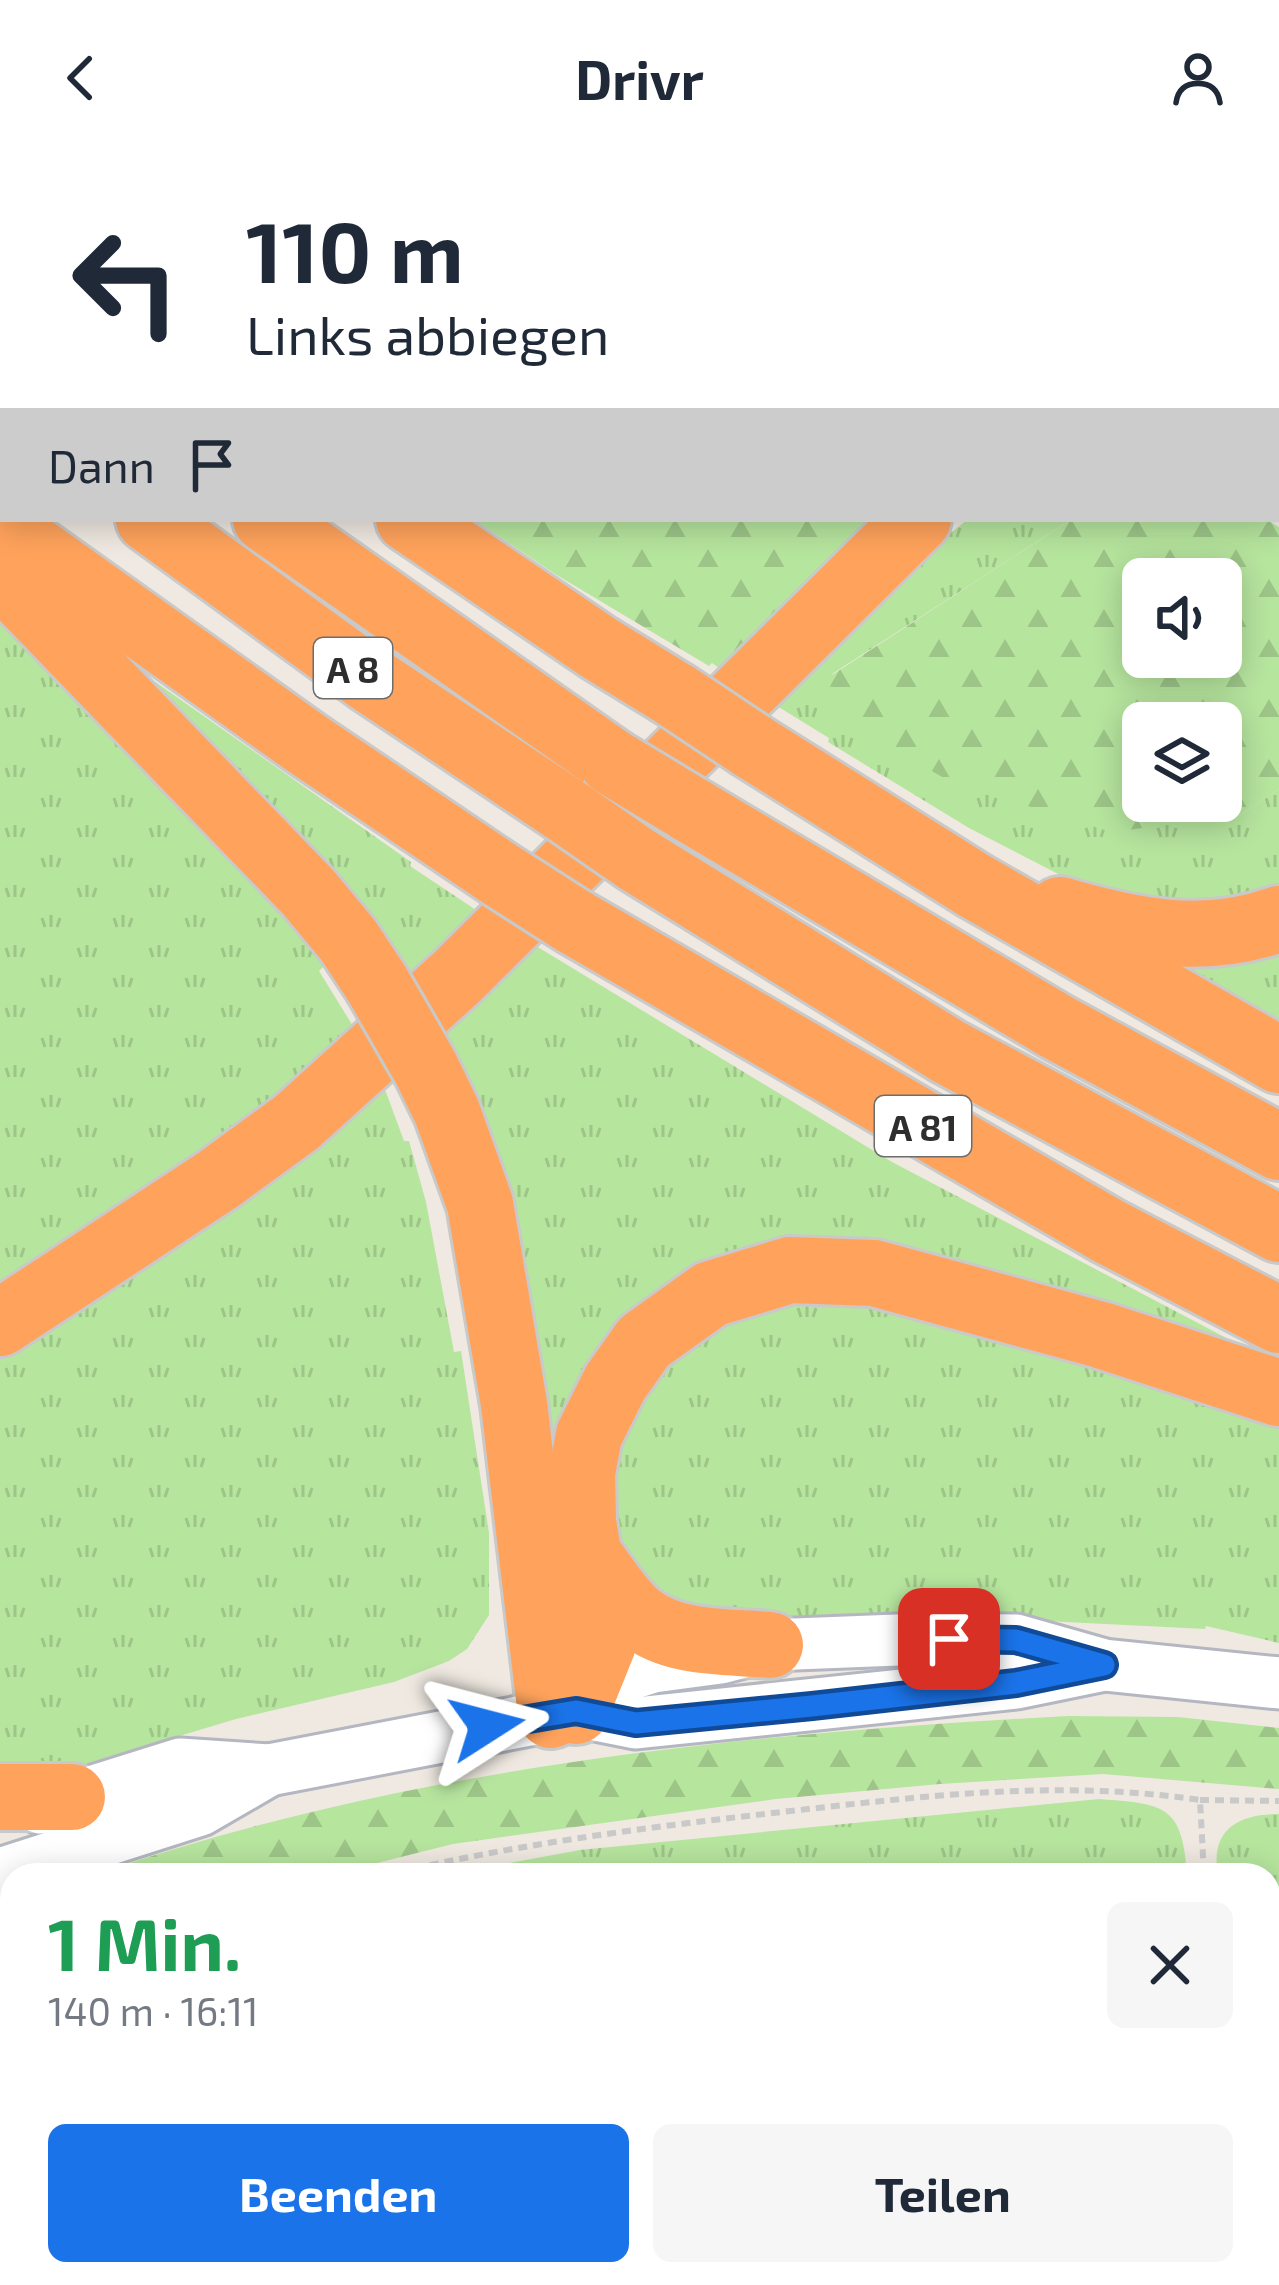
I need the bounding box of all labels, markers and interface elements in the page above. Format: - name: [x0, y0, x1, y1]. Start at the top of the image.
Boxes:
- icon: back: [48, 45, 114, 111]
- icon: person: [1165, 45, 1231, 111]
- text: Drivr: [575, 46, 704, 111]
- text: 110 m: [246, 199, 464, 300]
- icon: left: [48, 204, 204, 360]
- text: Links abbiegen: [246, 301, 609, 366]
- icon: arrive: [179, 432, 245, 498]
- text: Dann: [48, 438, 155, 492]
- map controls: [1122, 558, 1242, 822]
- button: sound: [1122, 558, 1242, 678]
- road number: A 8: [314, 638, 392, 698]
- button: layers: [1122, 702, 1242, 822]
- road number: A 81: [875, 1096, 971, 1156]
- pin: [898, 1588, 1000, 1690]
- icon: arrive: [916, 1606, 982, 1672]
- position arrow: [424, 1663, 550, 1789]
- text: 1 Min.: [48, 1899, 241, 1985]
- button: close: [1107, 1902, 1233, 2028]
- text: 140 m · 16:11: [48, 1987, 259, 2034]
- button: Beenden: [48, 2124, 629, 2262]
- button: Teilen: [653, 2124, 1233, 2262]

